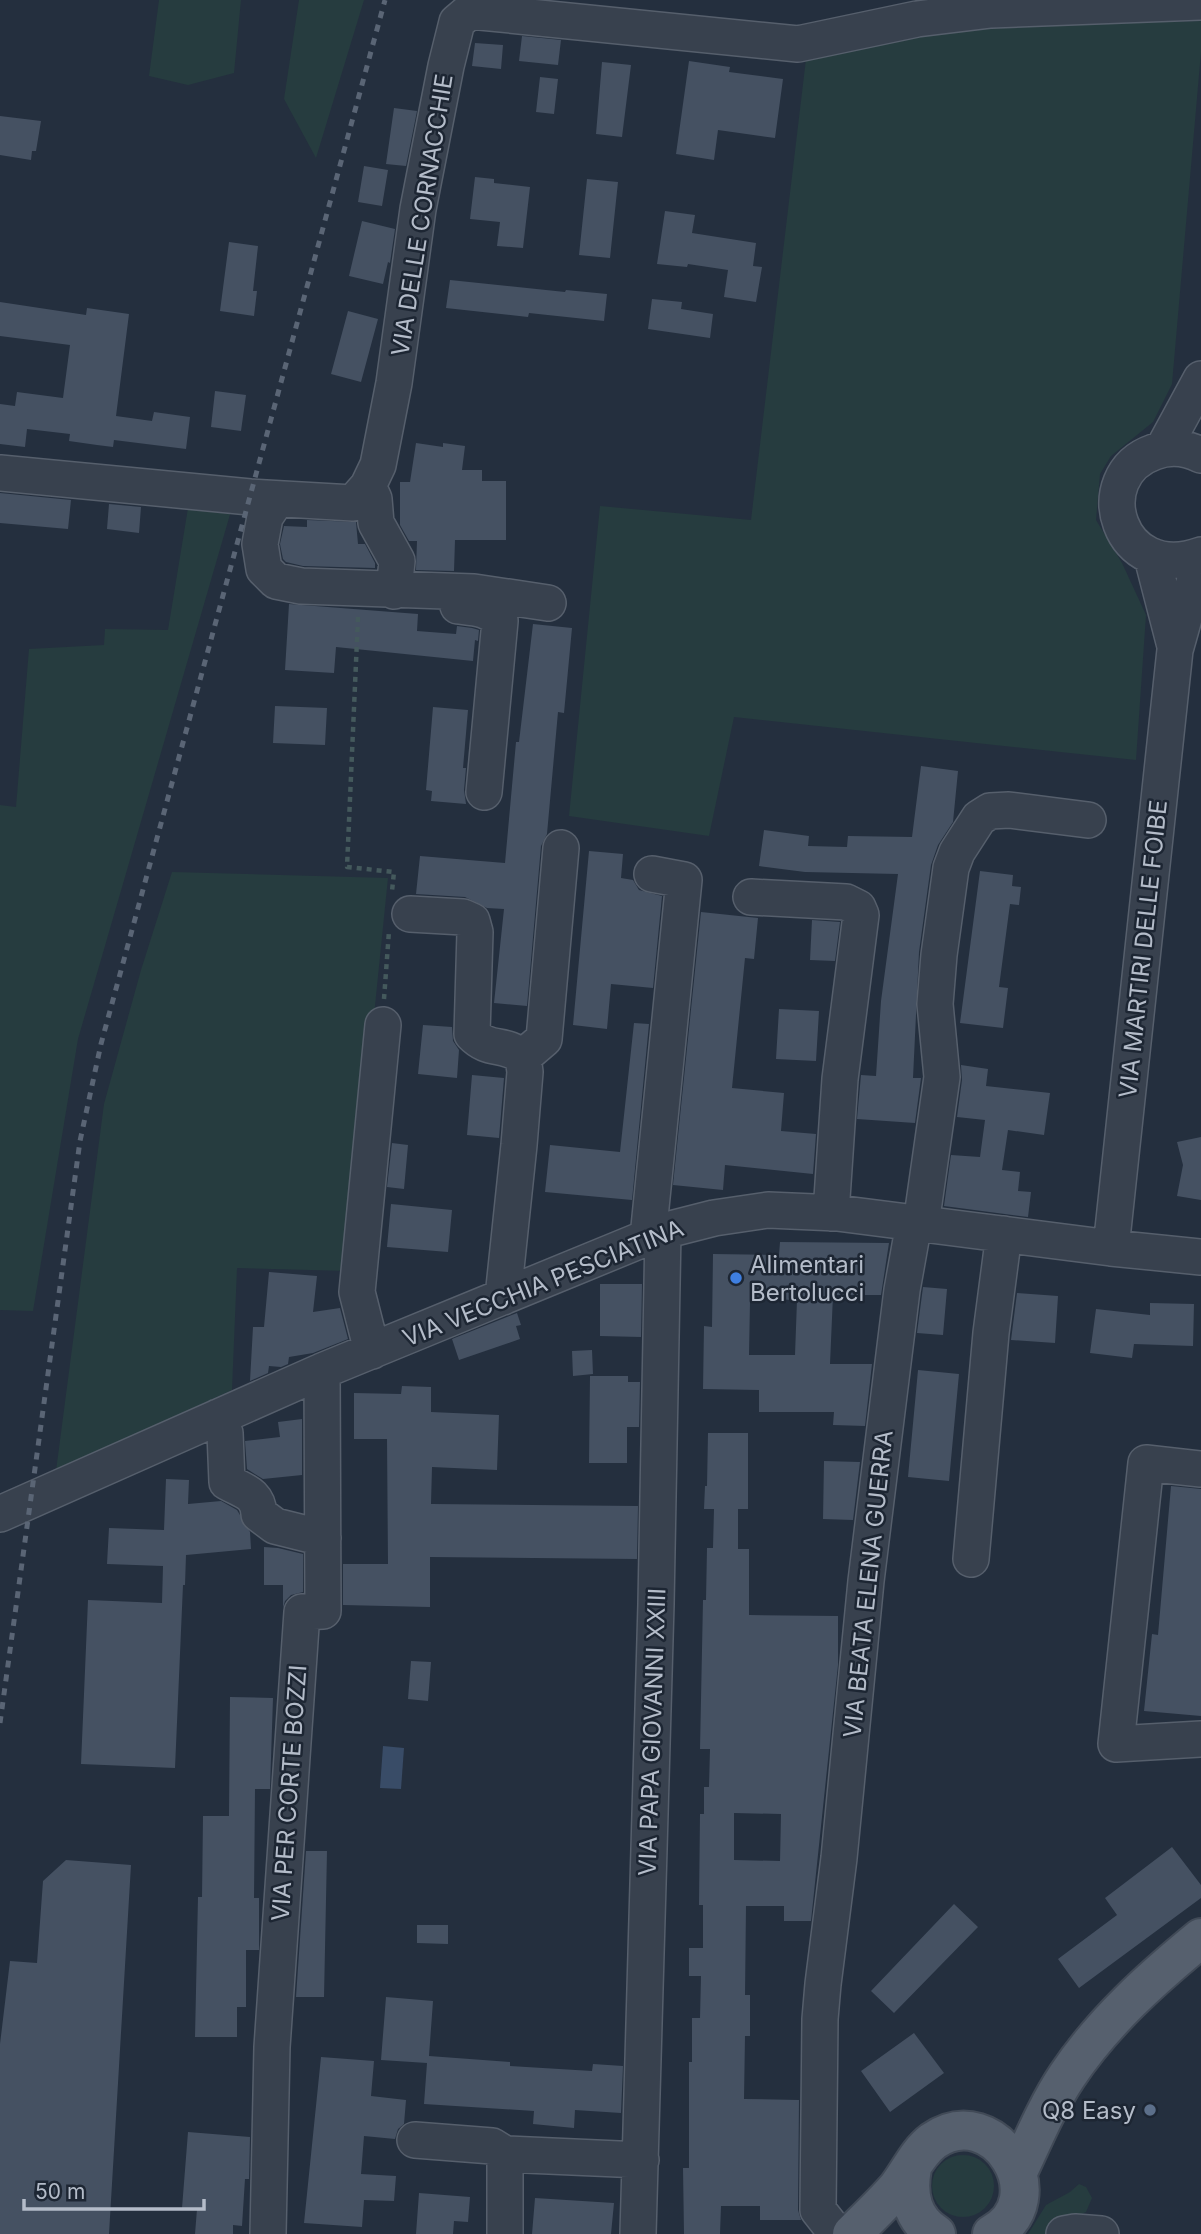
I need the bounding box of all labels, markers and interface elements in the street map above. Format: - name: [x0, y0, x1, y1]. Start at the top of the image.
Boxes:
- street label: VIA DELLE CORNACCHIE: [385, 72, 459, 358]
- street label: VIA MARTIRI DELLE FOIBE: [1113, 798, 1173, 1100]
- street label: VIA VECCHIA PESCIATINA: [398, 1213, 688, 1353]
- place label: Alimentari Bertolucci: [750, 1250, 864, 1307]
- marker: Alimentari Bertolucci: [728, 1270, 744, 1286]
- street label: VIA BEATA ELENA GUERRA: [837, 1429, 899, 1739]
- street label: VIA PAPA GIOVANNI XXIII: [632, 1588, 672, 1876]
- street label: VIA PER CORTE BOZZI: [266, 1664, 312, 1922]
- place label: Q8 Easy: [1042, 2096, 1136, 2125]
- marker: Q8 Easy: [1142, 2102, 1158, 2118]
- scale bar: [24, 2168, 205, 2212]
- text: 50 m: [35, 2179, 85, 2204]

